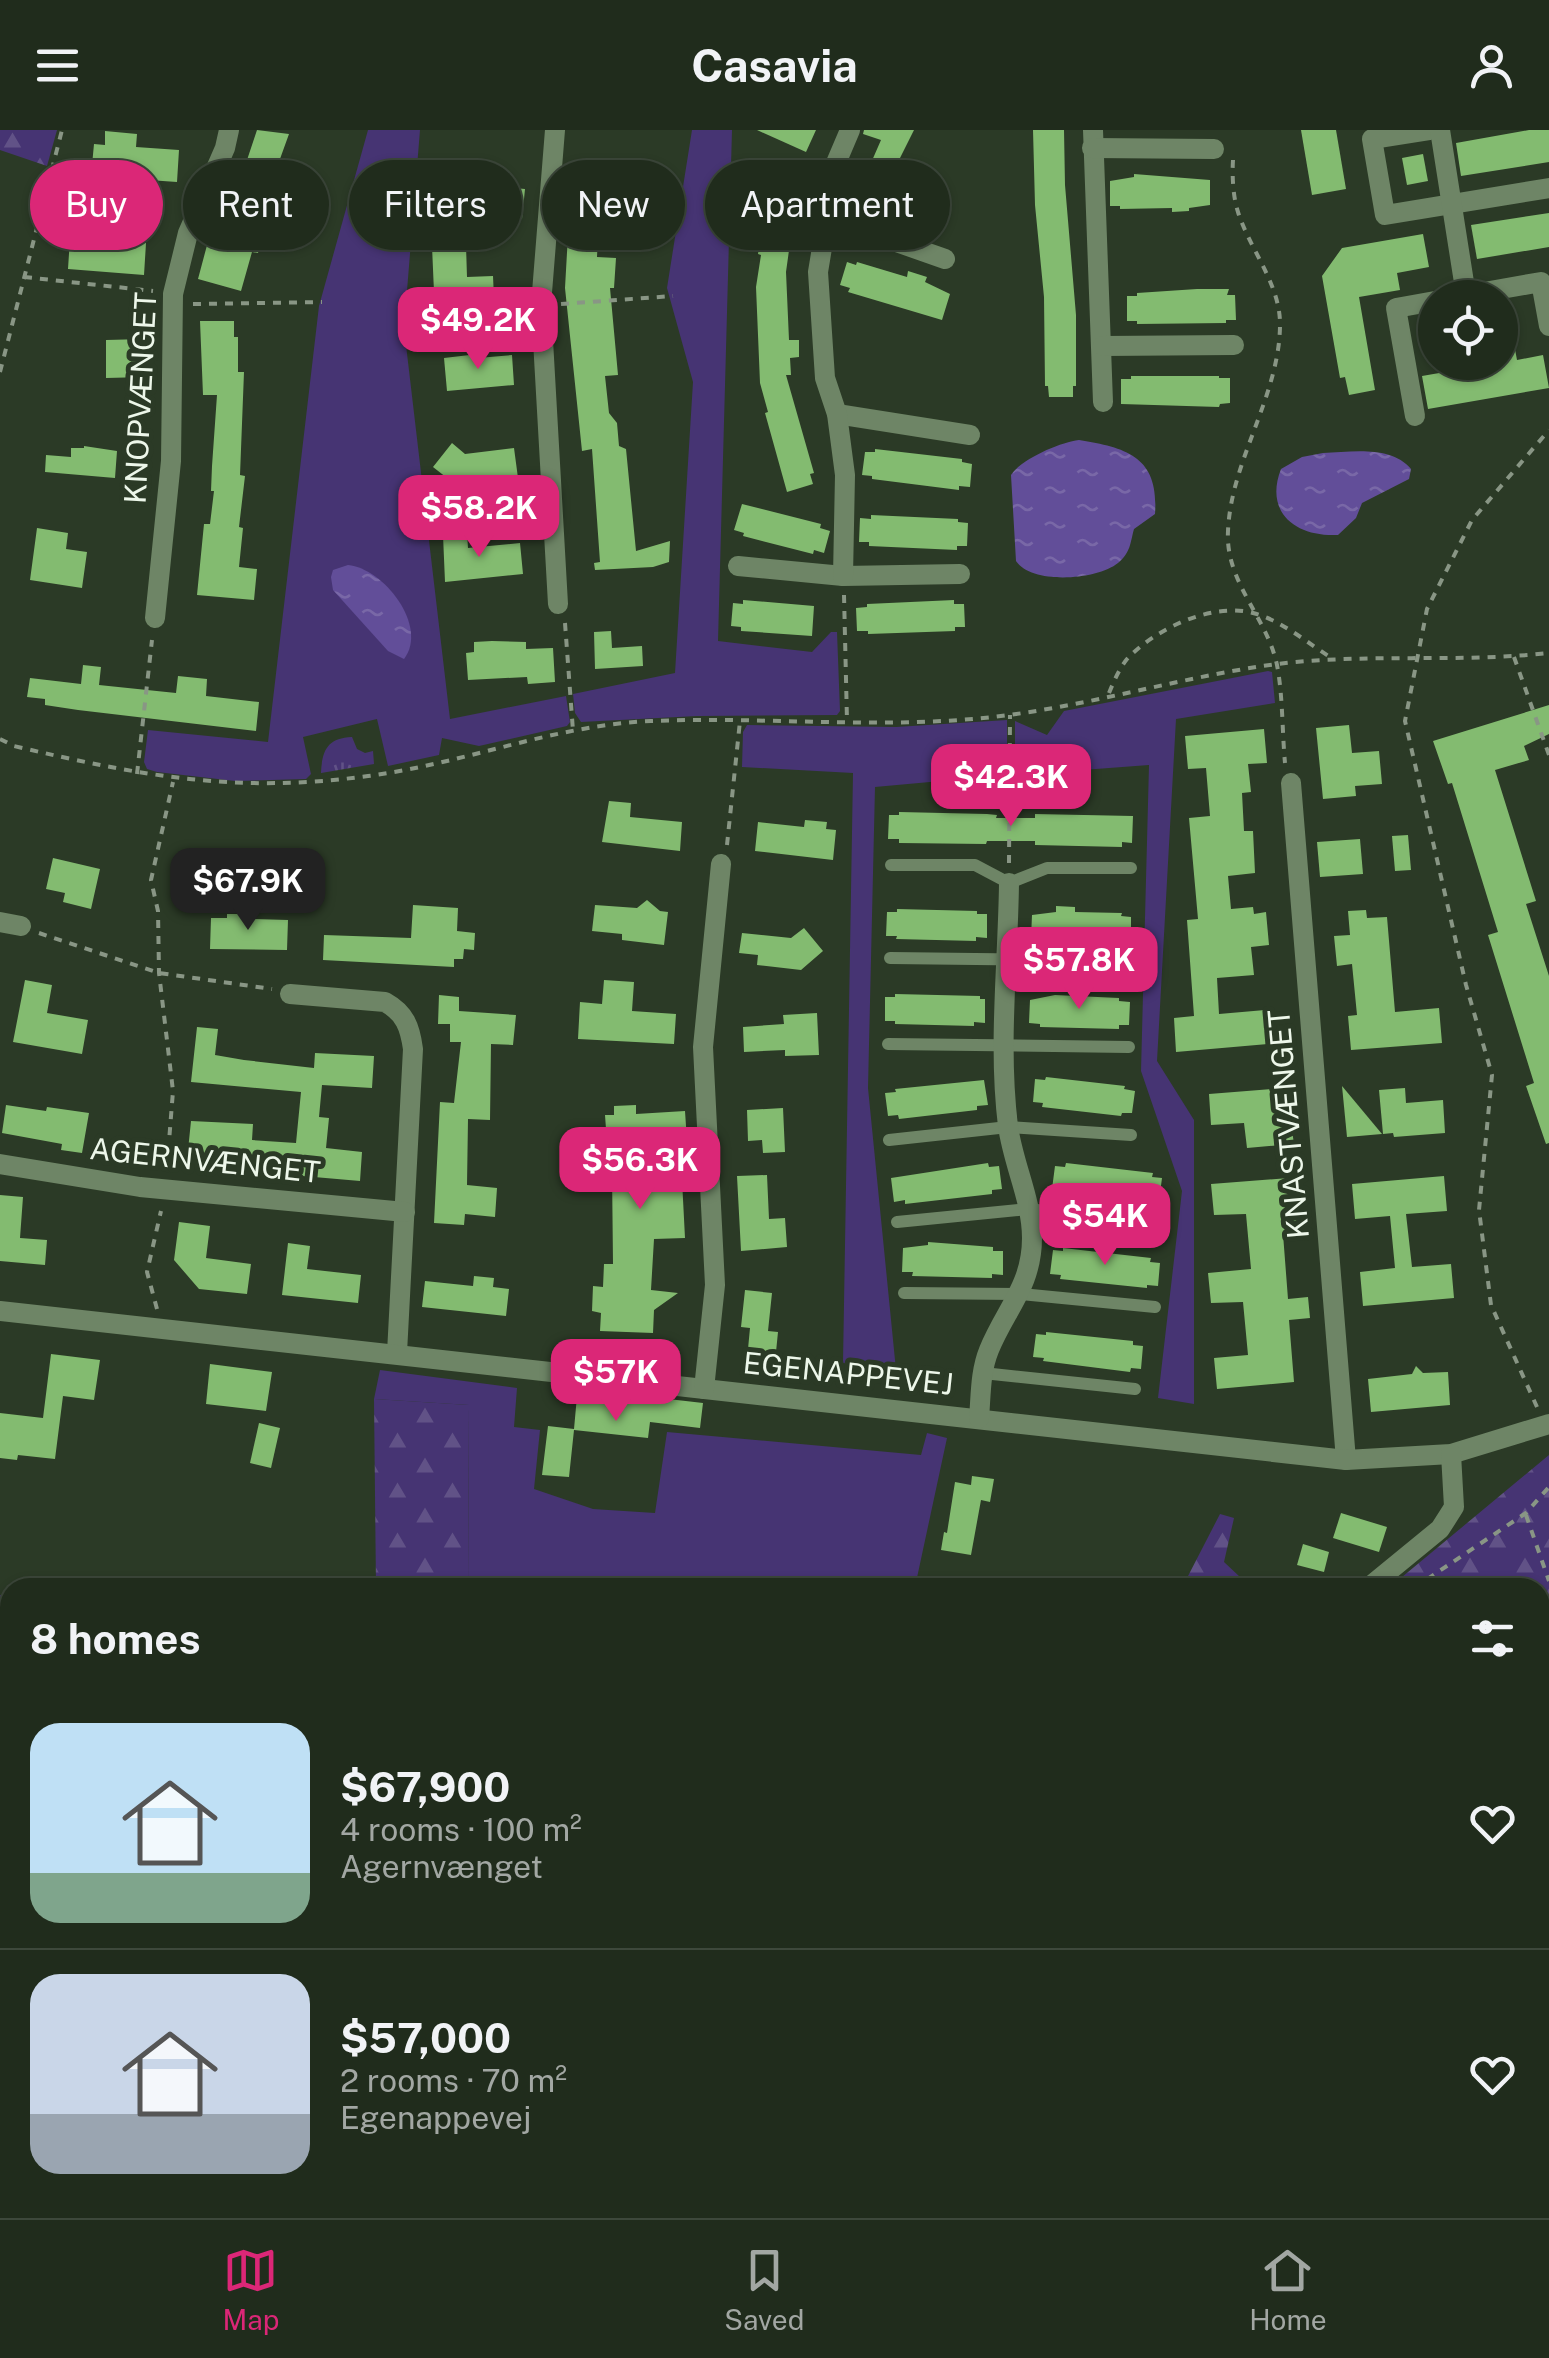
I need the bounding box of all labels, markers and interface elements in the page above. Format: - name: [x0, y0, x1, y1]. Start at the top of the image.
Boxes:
- icon: menu: [30, 38, 85, 93]
- icon: person: [1464, 38, 1519, 93]
- text: Casavia: [691, 39, 858, 92]
- chip: Buy: [30, 160, 163, 250]
- chip: Rent: [183, 160, 329, 250]
- chip: Filters: [349, 160, 522, 250]
- chip: New: [542, 160, 685, 250]
- chip: Apartment: [705, 160, 950, 250]
- map controls: [1418, 280, 1518, 380]
- button: locate: [1418, 280, 1518, 380]
- pin: $49.2K: [397, 287, 559, 372]
- street label: KNOPVÆNGET: [116, 291, 164, 505]
- text: $49.2K: [420, 301, 536, 338]
- pin: $58.2K: [398, 475, 560, 560]
- text: $58.2K: [420, 489, 538, 526]
- pin: $42.3K: [930, 744, 1092, 829]
- text: $42.3K: [953, 758, 1069, 795]
- pin: $67.9K: [167, 848, 329, 933]
- text: $67.9K: [192, 862, 304, 899]
- pin: $57.8K: [998, 927, 1160, 1012]
- text: $57.8K: [1023, 941, 1135, 978]
- street label: KNASTVÆNGET: [1260, 1008, 1316, 1240]
- pin: $56.3K: [559, 1127, 721, 1212]
- street label: AGERNVÆNGET: [88, 1130, 322, 1190]
- text: $56.3K: [581, 1141, 699, 1178]
- pin: $54K: [1046, 1183, 1164, 1268]
- text: $54K: [1061, 1197, 1149, 1234]
- pin: $57K: [557, 1339, 675, 1424]
- street label: EGENAPPEVEJ: [741, 1344, 955, 1402]
- text: $57K: [573, 1353, 659, 1390]
- icon: filters: [1465, 1611, 1520, 1666]
- text: 8 homes: [30, 1614, 201, 1663]
- text: $67,900: [340, 1762, 510, 1811]
- icon: home: [110, 1763, 230, 1883]
- icon: heart: [1465, 1796, 1520, 1851]
- text: 4 rooms · 100 m²: [340, 1811, 582, 1848]
- text: Agernvænget: [340, 1848, 543, 1885]
- text: $57,000: [340, 2013, 511, 2062]
- icon: home: [110, 2014, 230, 2134]
- icon: heart: [1465, 2047, 1520, 2102]
- text: 2 rooms · 70 m²: [340, 2062, 567, 2099]
- text: Egenappevej: [340, 2099, 531, 2136]
- tab: Map: [222, 2243, 279, 2336]
- tab: Saved: [724, 2243, 804, 2336]
- tab: Home: [1249, 2243, 1327, 2336]

